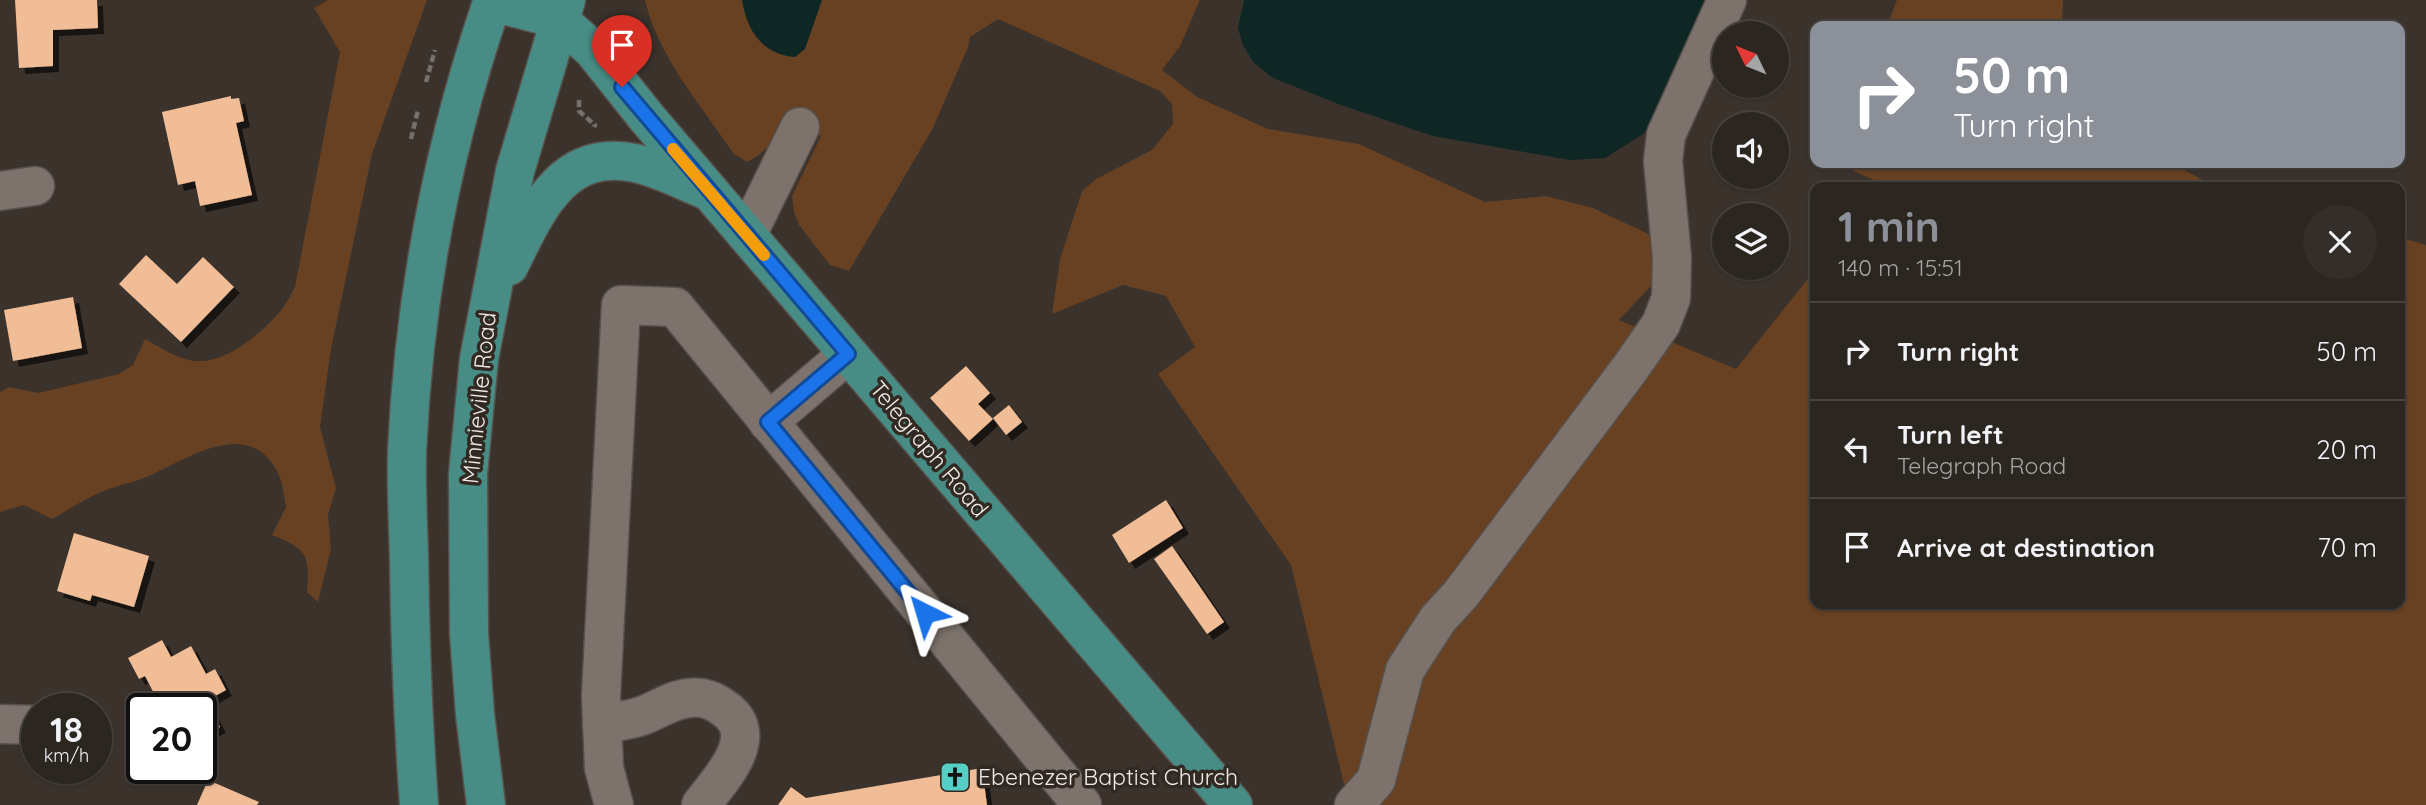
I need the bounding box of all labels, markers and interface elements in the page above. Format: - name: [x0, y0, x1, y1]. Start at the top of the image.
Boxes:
- pin: [592, 15, 652, 87]
- north arrow: [1712, 21, 1788, 98]
- map controls: [1712, 21, 1789, 280]
- icon: arrive: [603, 26, 641, 64]
- text: 50 m: [1953, 44, 2070, 105]
- icon: right: [1838, 49, 1929, 140]
- text: Turn right: [1953, 105, 2094, 145]
- button: sound: [1712, 112, 1789, 189]
- text: 1 min: [1838, 200, 1940, 253]
- button: layers: [1712, 203, 1789, 280]
- button: close: [2303, 205, 2377, 279]
- text: 140 m · 15:51: [1838, 253, 1963, 282]
- street label: Minnieville Road: [455, 311, 502, 485]
- icon: right: [1838, 332, 1876, 370]
- text: Turn right: [1897, 335, 2019, 368]
- text: 50 m: [2317, 335, 2377, 368]
- street label: Telegraph Road: [864, 375, 995, 523]
- text: Turn left: [1897, 418, 2004, 451]
- icon: left: [1838, 430, 1876, 468]
- text: 20 m: [2316, 433, 2377, 466]
- text: Telegraph Road: [1897, 451, 2066, 480]
- icon: arrive: [1838, 528, 1876, 566]
- text: Arrive at destination: [1897, 531, 2155, 564]
- text: 70 m: [2317, 531, 2377, 564]
- position arrow: [888, 576, 962, 650]
- speed limit sign: 20: [126, 693, 217, 784]
- text: 18: [50, 707, 83, 751]
- text: km/h: [44, 744, 89, 767]
- church icon: Ebenezer Baptist Church: [938, 760, 972, 794]
- place label: Ebenezer Baptist Church: [978, 762, 1238, 791]

